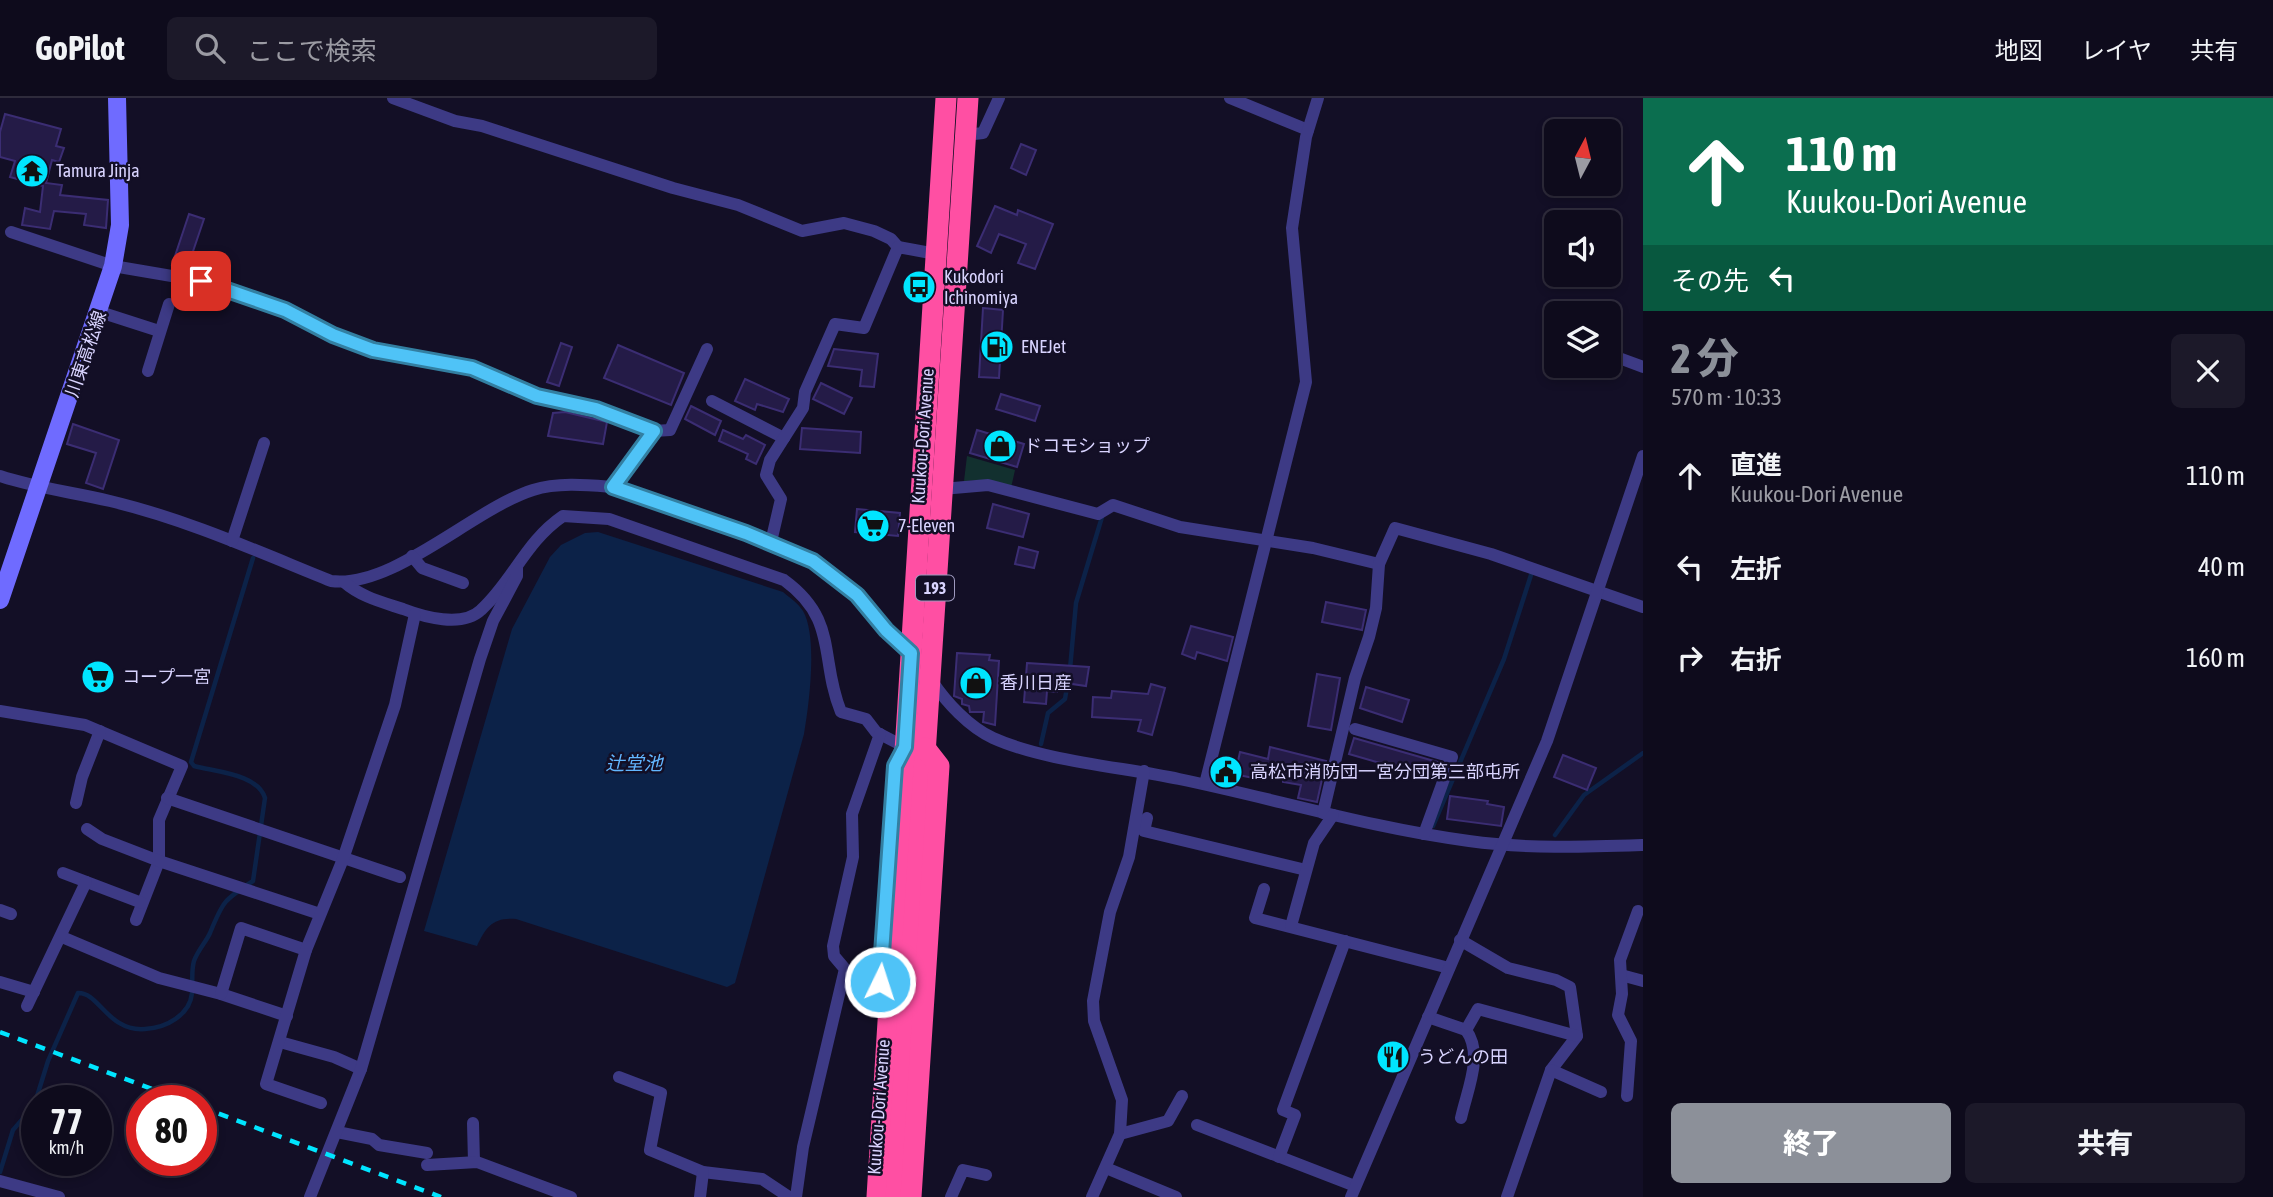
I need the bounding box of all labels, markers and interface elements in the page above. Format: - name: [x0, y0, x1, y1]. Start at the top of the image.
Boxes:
- search box: [167, 17, 657, 80]
- text: GoPilot: [35, 29, 125, 67]
- icon: search: [191, 29, 229, 67]
- text: ここで検索: [247, 36, 377, 66]
- text: 地図: [1995, 37, 2043, 64]
- text: レイヤ: [2081, 37, 2152, 64]
- text: 共有: [2190, 37, 2238, 64]
- north arrow: [1544, 119, 1620, 196]
- map controls: [1544, 119, 1621, 378]
- text: 110 m: [1786, 125, 1897, 181]
- icon: ahead: [1671, 126, 1762, 217]
- temple icon: Tamura Jinja: [13, 152, 51, 190]
- place label: Tamura Jinja: [56, 160, 140, 181]
- text: Kuukou-Dori Avenue: [1786, 183, 2027, 220]
- button: sound: [1544, 210, 1621, 287]
- pin: [171, 251, 231, 311]
- icon: left: [1763, 259, 1801, 297]
- icon: arrive: [182, 262, 220, 300]
- place label: Kukodori Ichinomiya: [944, 266, 1018, 308]
- text: その先: [1671, 266, 1749, 296]
- bus stop icon: Kukodori Ichinomiya: [900, 268, 938, 306]
- button: layers: [1544, 301, 1621, 378]
- street label: 川東高松線: [61, 308, 110, 400]
- fuel station icon: ENEJet: [978, 328, 1016, 366]
- text: 2 分: [1671, 334, 1739, 382]
- button: close: [2171, 334, 2245, 408]
- place label: ENEJet: [1021, 336, 1066, 357]
- street label: Kuukou-Dori Avenue: [907, 368, 938, 504]
- text: 570 m · 10:33: [1671, 384, 1782, 410]
- shop icon: ドコモショップ: [981, 427, 1019, 465]
- place label: ドコモショップ: [1024, 435, 1150, 456]
- text: 直進: [1730, 450, 1782, 480]
- icon: ahead: [1671, 457, 1709, 495]
- text: 110 m: [2186, 461, 2245, 491]
- text: Kuukou-Dori Avenue: [1730, 481, 1903, 507]
- supermarket icon: 7-Eleven: [854, 507, 892, 545]
- place label: 7-Eleven: [898, 515, 955, 536]
- icon: left: [1671, 548, 1709, 586]
- text: 40 m: [2198, 552, 2245, 582]
- text: 左折: [1730, 554, 1782, 584]
- road number: 193: [916, 575, 954, 601]
- icon: right: [1671, 639, 1709, 677]
- text: 160 m: [2186, 643, 2245, 673]
- text: 右折: [1730, 645, 1782, 675]
- supermarket icon: コープ一宮: [79, 658, 117, 696]
- shop icon: 香川日産: [957, 664, 995, 702]
- place label: コープ一宮: [122, 666, 211, 687]
- place label: 香川日産: [1000, 672, 1072, 693]
- water label: 辻堂池: [605, 752, 664, 774]
- public building icon: 高松市消防団一宮分団第三部屯所: [1207, 753, 1245, 791]
- place label: 高松市消防団一宮分団第三部屯所: [1250, 761, 1520, 782]
- position arrow: [843, 945, 917, 1019]
- restaurant icon: うどんの田: [1374, 1038, 1412, 1076]
- street label: Kuukou-Dori Avenue: [863, 1039, 894, 1175]
- place label: うどんの田: [1418, 1046, 1508, 1067]
- speed limit sign: 80: [126, 1085, 217, 1176]
- text: 77: [50, 1101, 83, 1141]
- button: 終了: [1671, 1103, 1951, 1183]
- button: 共有: [1965, 1103, 2245, 1183]
- text: km/h: [49, 1137, 84, 1158]

